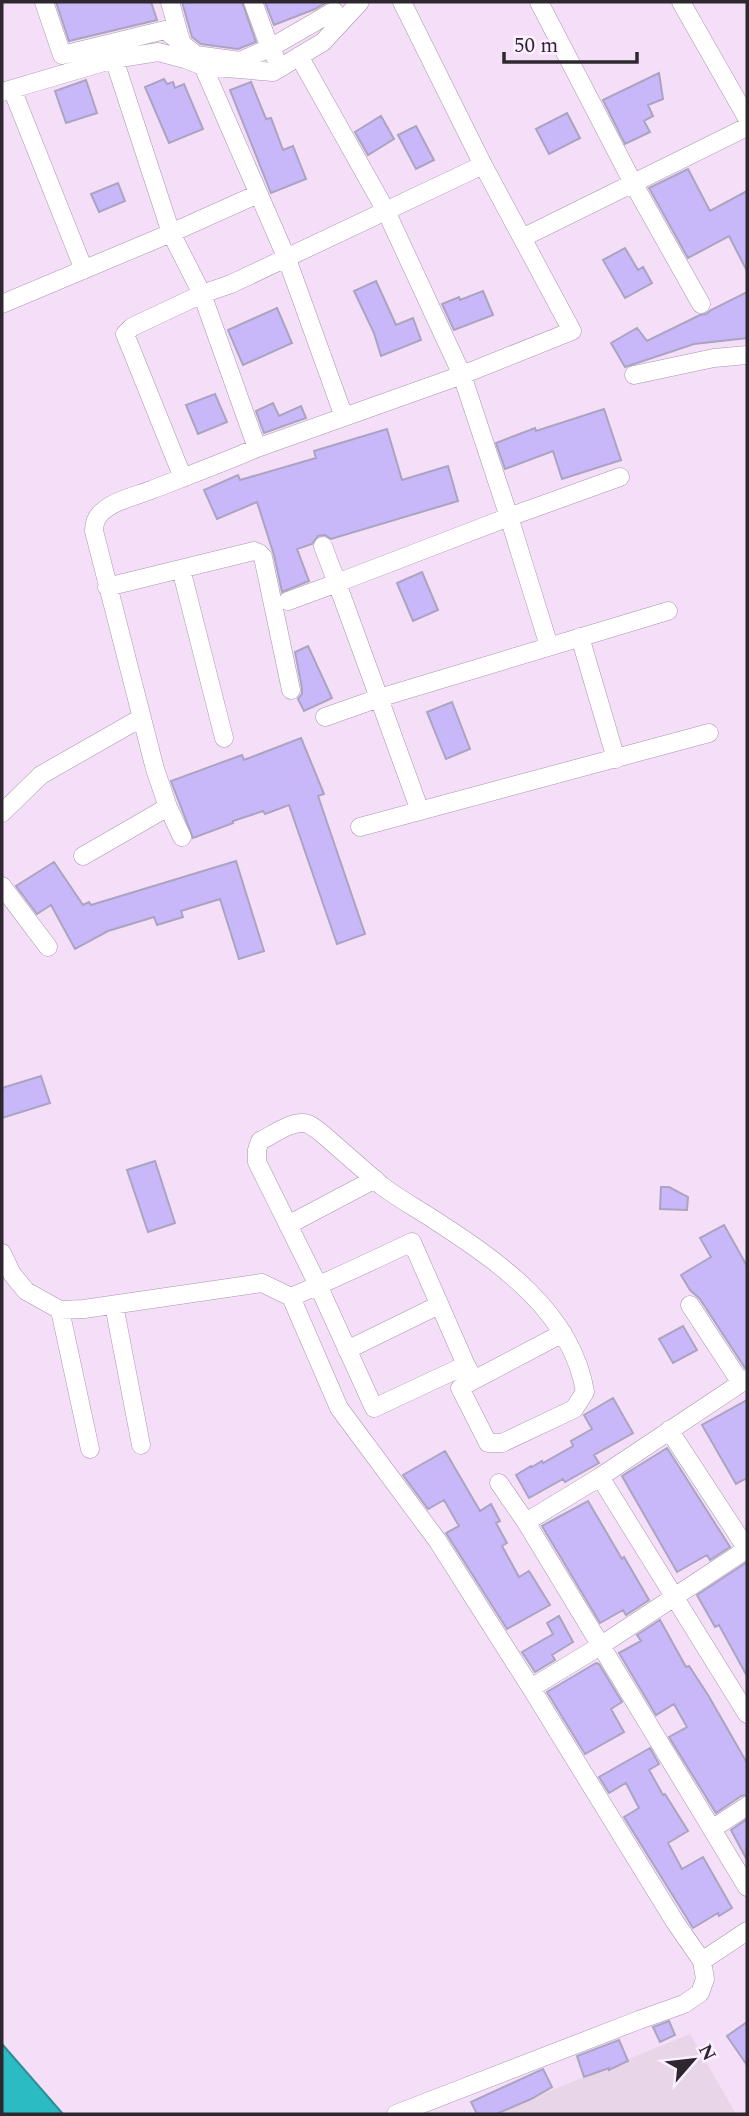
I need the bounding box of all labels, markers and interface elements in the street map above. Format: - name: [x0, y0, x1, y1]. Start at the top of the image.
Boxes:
- scale bar: [504, 21, 637, 65]
- text: 50 m: [514, 30, 558, 62]
- north arrow: [658, 2025, 728, 2095]
- text: N: [690, 2039, 723, 2066]

